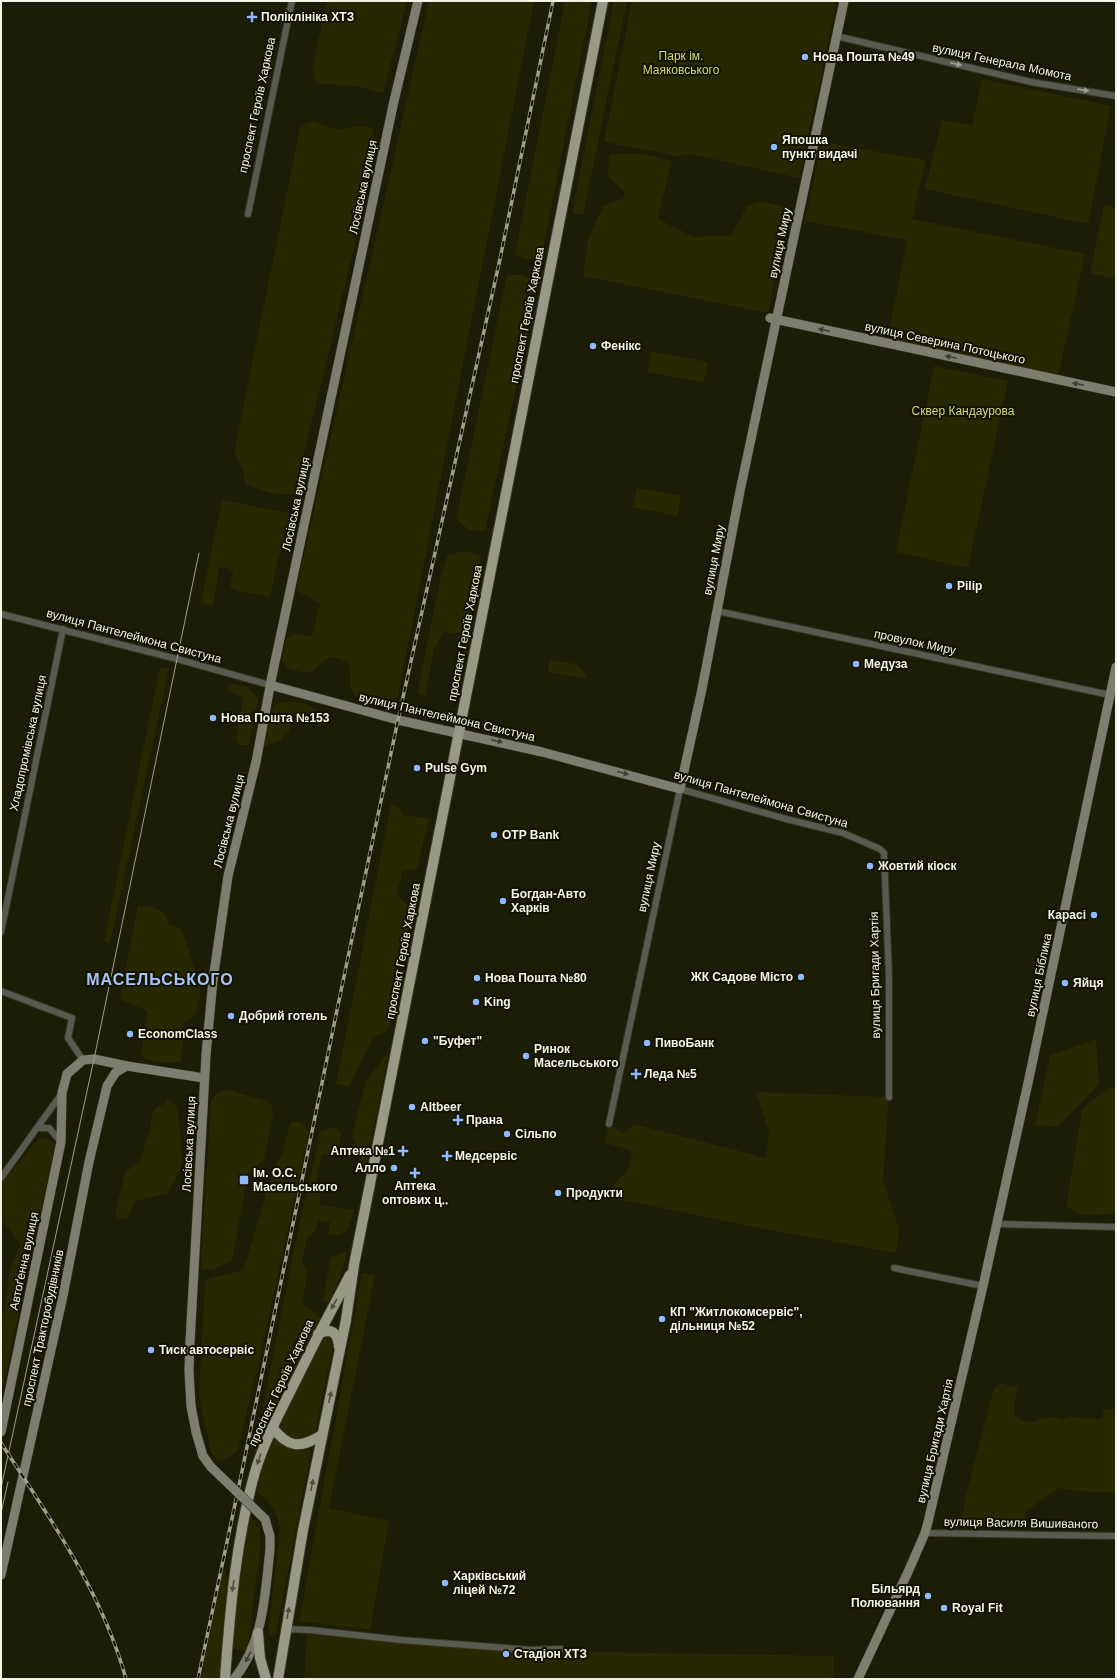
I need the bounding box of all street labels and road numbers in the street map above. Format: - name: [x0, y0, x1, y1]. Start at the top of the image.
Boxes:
- street label: проспект Героїв Харкова: [236, 36, 278, 174]
- street label: вулиця Генерала Момота: [931, 40, 1073, 84]
- street label: Лосівська вулиця: [346, 139, 380, 235]
- street label: вулиця Миру: [766, 207, 794, 279]
- street label: проспект Героїв Харкова: [507, 245, 547, 384]
- street label: вулиця Северина Потоцького: [864, 319, 1027, 367]
- street label: Лосівська вулиця: [279, 456, 313, 552]
- street label: вулиця Миру: [700, 524, 728, 596]
- street label: проспект Героїв Харкова: [445, 563, 485, 702]
- street label: вулиця Пантелеймона Свистуна: [45, 606, 223, 666]
- street label: провулок Миру: [873, 626, 957, 658]
- street label: Хладопромівська вулиця: [7, 674, 49, 812]
- street label: вулиця Пантелеймона Свистуна: [358, 690, 537, 744]
- street label: вулиця Пантелеймона Свистуна: [672, 767, 850, 831]
- street label: Лосівська вулиця: [211, 773, 247, 869]
- street label: вулиця Миру: [635, 841, 663, 913]
- street label: проспект Героїв Харкова: [383, 881, 423, 1020]
- street label: вулиця Бригади Хартія: [867, 911, 883, 1039]
- street label: вулиця Біблика: [1023, 932, 1055, 1018]
- street label: Лосівська вулиця: [179, 1096, 199, 1192]
- street label: Автоґенна вулиця: [7, 1211, 41, 1311]
- street label: проспект Тракторобудівників: [20, 1248, 66, 1408]
- street label: проспект Героїв Харкова: [245, 1317, 317, 1449]
- street label: вулиця Бригади Хартія: [914, 1378, 956, 1504]
- street label: вулиця Василя Вишиваного: [944, 1515, 1099, 1531]

